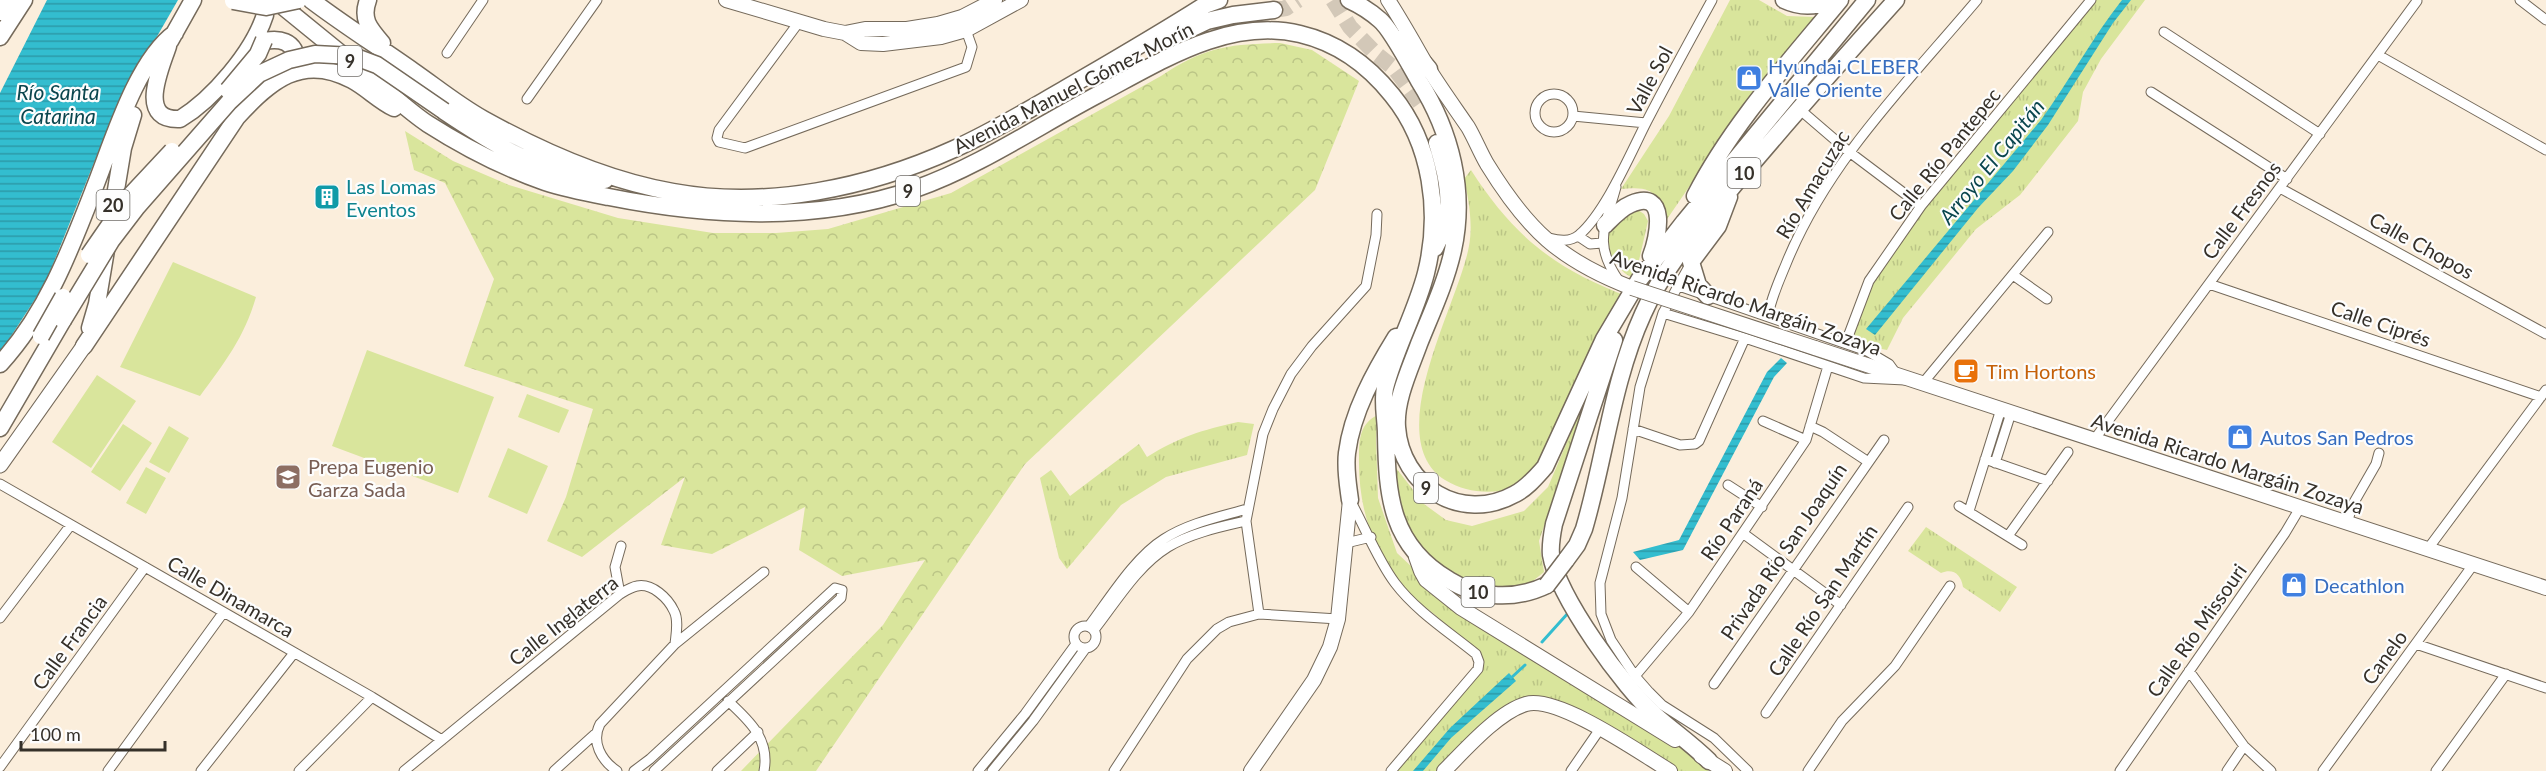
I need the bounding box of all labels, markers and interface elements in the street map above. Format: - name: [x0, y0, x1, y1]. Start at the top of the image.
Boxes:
- street label: Avenida Manuel Gómez Morín: [949, 16, 1197, 158]
- street label: Valle Sol: [1621, 42, 1677, 118]
- road number: 9: [338, 46, 362, 76]
- place label: Hyundai CLEBER Valle Oriente: [1768, 54, 1919, 101]
- shop icon: Hyundai CLEBER Valle Oriente: [1734, 63, 1764, 93]
- water label: Río Santa Catarina: [16, 79, 100, 128]
- street label: Calle Río Pantepec: [1883, 82, 2005, 225]
- water label: Arroyo El Capitán: [1933, 94, 2049, 229]
- street label: Río Amacuzac: [1770, 125, 1854, 243]
- street label: Calle Fresnos: [2196, 156, 2286, 264]
- road number: 10: [1728, 158, 1760, 188]
- place label: Las Lomas Eventos: [346, 174, 436, 221]
- road number: 9: [896, 176, 920, 206]
- building icon: Las Lomas Eventos: [312, 182, 342, 212]
- road number: 20: [96, 190, 130, 220]
- street label: Calle Chopos: [2366, 207, 2478, 283]
- street label: Avenida Ricardo Margáin Zozaya: [1607, 244, 1885, 360]
- street label: Calle Ciprés: [2328, 295, 2434, 351]
- cafe icon: Tim Hortons: [1951, 356, 1981, 386]
- place label: Tim Hortons: [1986, 359, 2096, 383]
- street label: Avenida Ricardo Margáin Zozaya: [2089, 408, 2367, 518]
- shop icon: Autos San Pedros: [2225, 422, 2255, 452]
- place label: Autos San Pedros: [2260, 425, 2414, 449]
- place label: Prepa Eugenio Garza Sada: [308, 454, 434, 501]
- street label: Privada Río San Joaquín: [1715, 458, 1851, 644]
- school or university icon: Prepa Eugenio Garza Sada: [273, 462, 303, 492]
- road number: 9: [1414, 473, 1438, 503]
- street label: Río Paraná: [1695, 474, 1767, 564]
- street label: Calle Río San Martín: [1762, 520, 1882, 680]
- street label: Calle Dinamarca: [163, 550, 299, 642]
- street label: Calle Río Missouri: [2141, 559, 2251, 701]
- street label: Calle Inglaterra: [504, 570, 622, 670]
- shop icon: Decathlon: [2279, 570, 2309, 600]
- place label: Decathlon: [2314, 573, 2405, 597]
- road number: 10: [1462, 577, 1494, 607]
- street label: Calle Francia: [27, 590, 111, 694]
- street label: Canelo: [2356, 625, 2412, 689]
- scale bar: [21, 714, 165, 752]
- text: 100 m: [30, 723, 81, 745]

